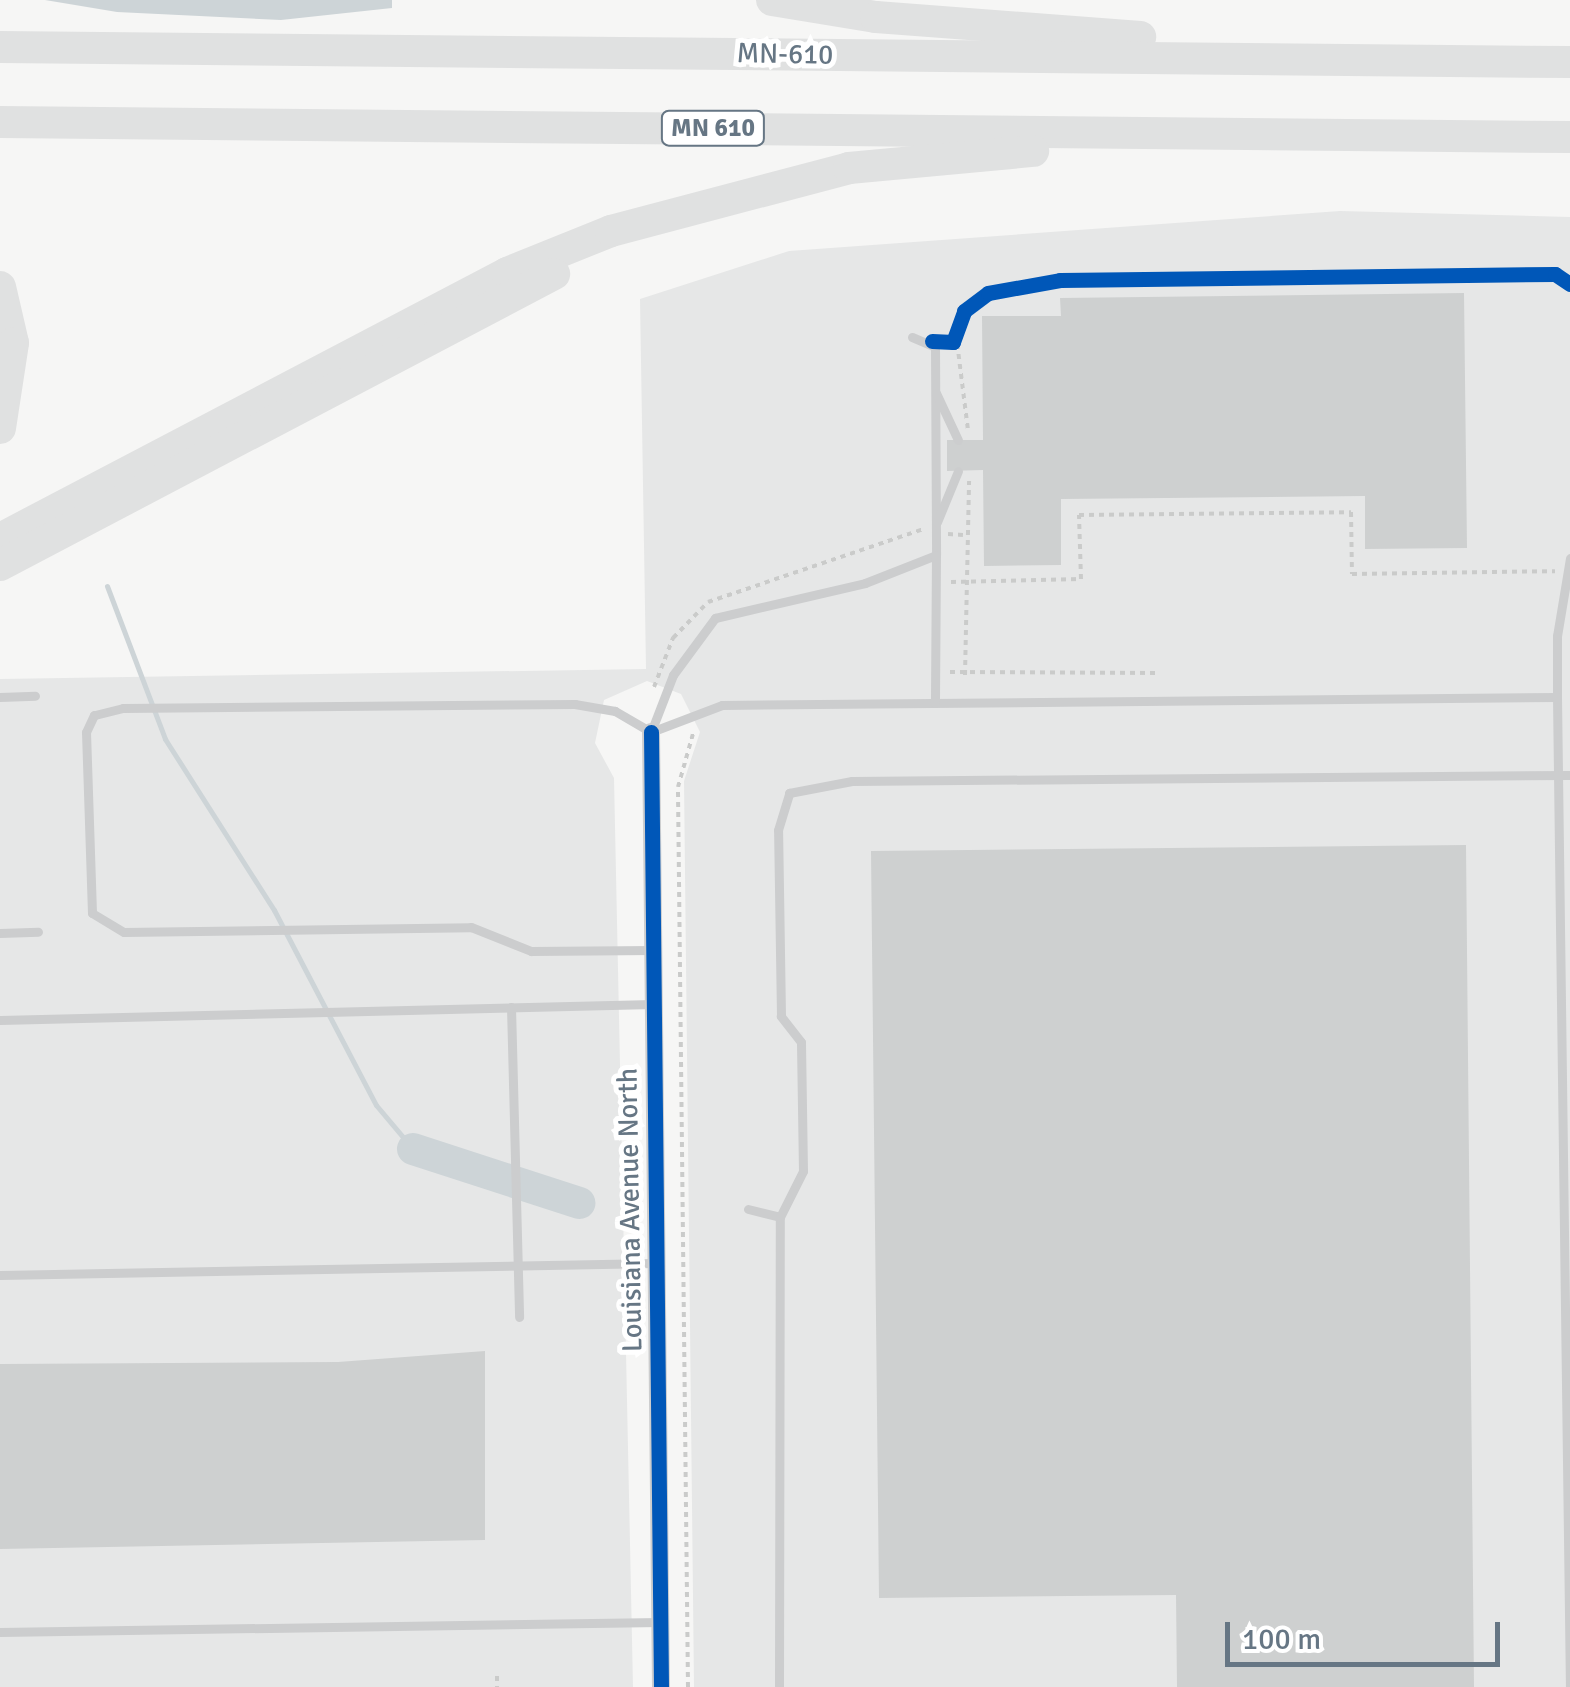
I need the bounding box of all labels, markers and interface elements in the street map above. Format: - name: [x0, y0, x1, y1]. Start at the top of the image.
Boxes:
- street label: MN-610: [736, 36, 834, 72]
- road number: MN 610: [660, 108, 766, 148]
- street label: Louisiana Avenue North: [611, 1068, 649, 1352]
- scale bar: [1230, 1602, 1505, 1664]
- text: 100 m: [1242, 1621, 1321, 1658]

